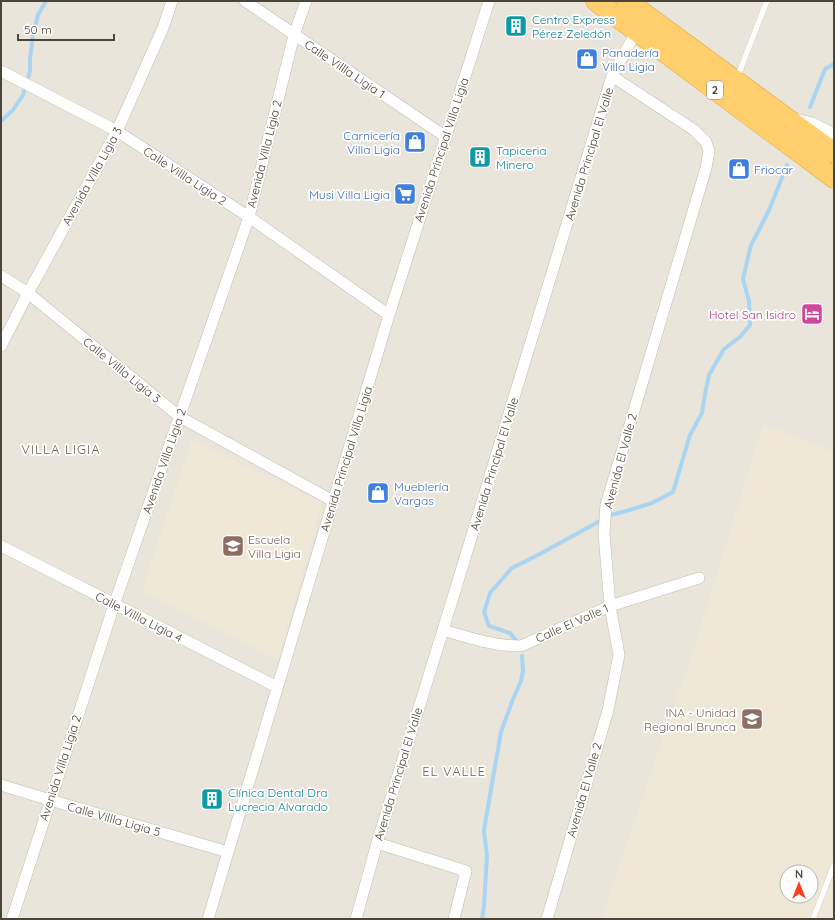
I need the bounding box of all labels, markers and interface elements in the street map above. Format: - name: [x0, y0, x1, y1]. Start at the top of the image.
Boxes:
- place label: Centro Express Pérez Zeledón: [532, 12, 615, 41]
- building icon: Centro Express Pérez Zeledón: [503, 13, 529, 39]
- scale bar: [18, 16, 114, 42]
- text: 50 m: [24, 22, 52, 37]
- street label: Calle Villla Ligia 1: [302, 37, 388, 101]
- place label: Panadería Villa Ligia: [602, 45, 659, 74]
- shop icon: Panadería Villa Ligia: [574, 46, 600, 72]
- street label: Avenida Principal Villa Ligia: [410, 76, 472, 224]
- road number: 2: [707, 81, 723, 99]
- street label: Avenida Principal El Valle: [562, 85, 616, 222]
- street label: Avenida Villa Ligia 2: [243, 98, 285, 209]
- street label: Avenida Villa Ligia 3: [59, 124, 125, 228]
- place label: Carnicería Villa Ligia: [343, 128, 400, 157]
- shop icon: Carnicería Villa Ligia: [402, 129, 428, 155]
- place label: Tapiceria Minero: [496, 143, 547, 172]
- street label: Calle Villla Ligia 2: [141, 144, 230, 209]
- building icon: Tapiceria Minero: [467, 144, 493, 170]
- shop icon: Friocar: [726, 156, 752, 182]
- place label: Friocar: [754, 162, 794, 177]
- supermarket icon: Musi Villa Ligia: [392, 181, 418, 207]
- place label: Musi Villa Ligia: [309, 187, 390, 202]
- hotel icon: Hotel San Isidro: [799, 301, 825, 327]
- place label: Hotel San Isidro: [709, 307, 796, 322]
- street label: Calle Villla Ligia 3: [80, 334, 164, 406]
- street label: Avenida Principal Villa Ligia: [317, 384, 375, 534]
- street label: Avenida Principal El Valle: [467, 395, 521, 532]
- street label: Avenida Villa Ligia 2: [139, 406, 189, 516]
- street label: Avenida El Valle 2: [600, 411, 640, 510]
- district label: VILLA LIGIA: [21, 441, 101, 457]
- place label: Mueblería Vargas: [394, 479, 449, 508]
- shop icon: Mueblería Vargas: [365, 480, 391, 506]
- place label: Escuela Villa Ligia: [248, 532, 301, 561]
- school or university icon: Escuela Villa Ligia: [220, 533, 246, 559]
- street label: Calle Villla Ligia 4: [93, 589, 185, 645]
- street label: Calle El Valle 1: [533, 600, 611, 646]
- street label: Avenida Principal El Valle: [371, 705, 425, 842]
- place label: INA - Unidad Regional Brunca: [644, 705, 736, 734]
- school or university icon: INA - Unidad Regional Brunca: [739, 706, 765, 732]
- street label: Avenida Villa Ligia 2: [36, 713, 84, 823]
- street label: Avenida El Valle 2: [563, 741, 605, 839]
- district label: EL VALLE: [422, 763, 486, 779]
- place label: Clínica Dental Dra Lucrecia Alvarado: [228, 785, 328, 814]
- building icon: Clínica Dental Dra Lucrecia Alvarado: [199, 786, 225, 812]
- street label: Calle Villla Ligia 5: [66, 799, 162, 839]
- north arrow: [779, 864, 819, 904]
- text: N: [795, 867, 803, 881]

